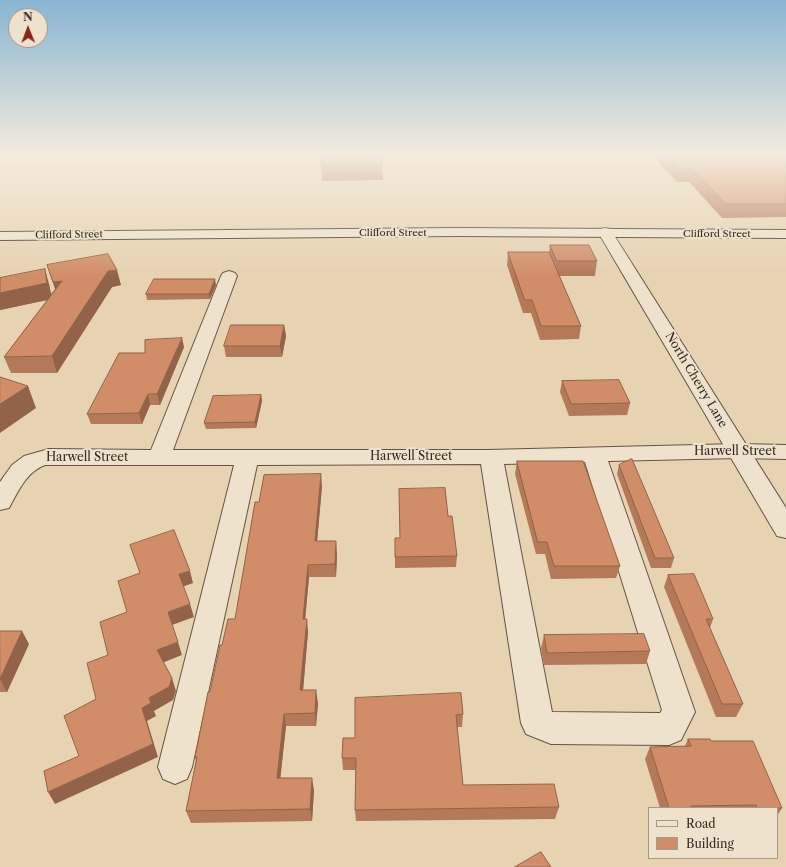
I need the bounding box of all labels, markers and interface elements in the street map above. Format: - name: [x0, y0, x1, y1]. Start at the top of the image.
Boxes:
- north arrow: [8, 8, 48, 48]
- text: N: [23, 10, 33, 24]
- street label: Clifford Street: [359, 227, 427, 239]
- street label: Clifford Street: [35, 228, 103, 242]
- street label: Clifford Street: [683, 228, 751, 240]
- street label: North Cherry Lane: [662, 330, 730, 430]
- street label: Harwell Street: [694, 445, 776, 459]
- street label: Harwell Street: [370, 450, 452, 464]
- street label: Harwell Street: [46, 451, 128, 465]
- legend: [648, 807, 778, 859]
- text: Road: [686, 816, 716, 831]
- text: Building: [686, 836, 734, 851]

